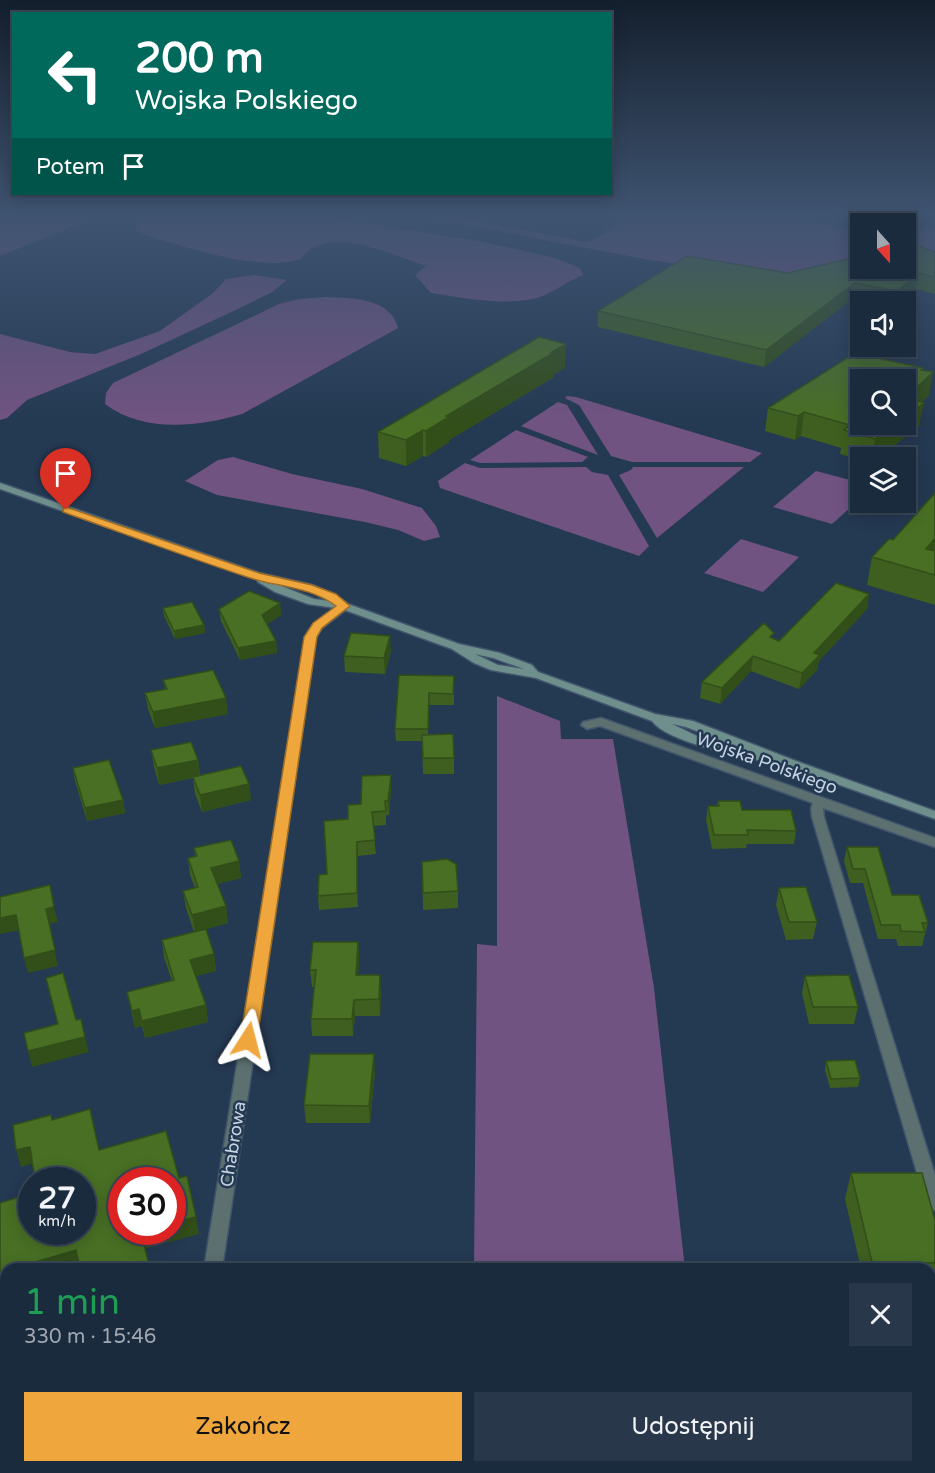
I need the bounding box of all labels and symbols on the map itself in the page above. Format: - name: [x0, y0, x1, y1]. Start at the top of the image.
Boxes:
- north arrow: [850, 213, 916, 279]
- pin: [40, 448, 91, 510]
- street label: Wojska Polskiego: [693, 727, 841, 799]
- position arrow: [216, 1008, 280, 1072]
- street label: Chabrowa: [215, 1099, 251, 1189]
- speed limit sign: 30: [108, 1167, 186, 1245]

